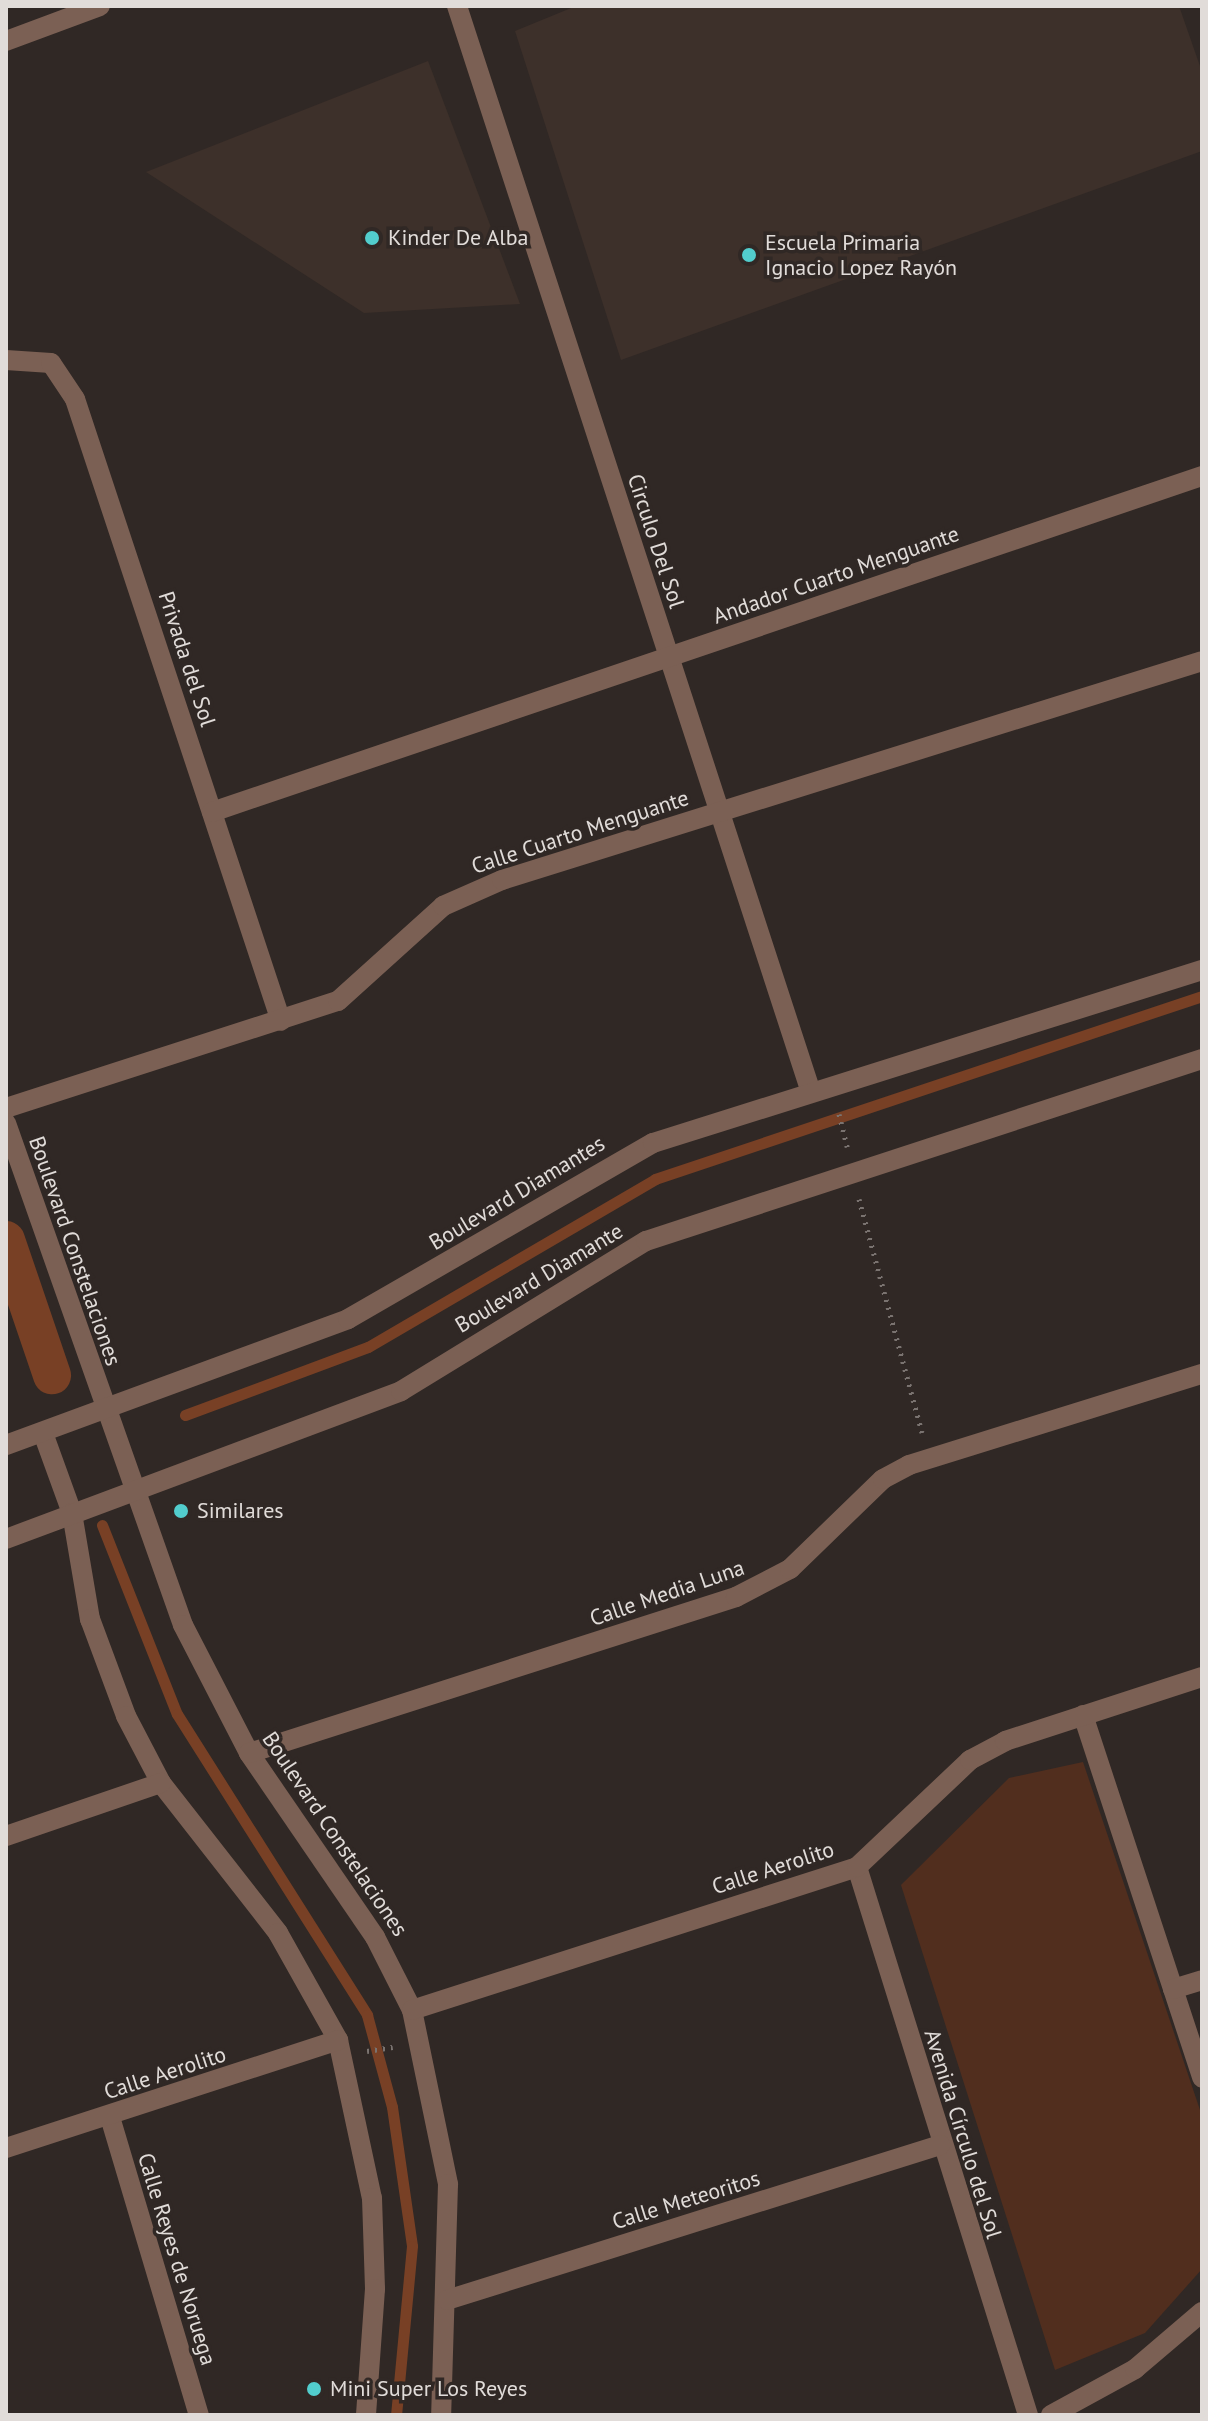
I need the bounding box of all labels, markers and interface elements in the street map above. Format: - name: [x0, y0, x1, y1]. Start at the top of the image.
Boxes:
- place label: Kinder De Alba: [388, 225, 529, 251]
- marker: Kinder De Alba: [363, 229, 381, 247]
- place label: Escuela Primaria Ignacio Lopez Rayón: [765, 229, 958, 280]
- marker: Escuela Primaria Ignacio Lopez Rayón: [740, 246, 758, 264]
- street label: Circulo Del Sol: [622, 471, 690, 611]
- street label: Andador Cuarto Menguante: [710, 520, 962, 630]
- street label: Privada del Sol: [153, 588, 221, 730]
- street label: Calle Cuarto Menguante: [468, 784, 692, 880]
- street label: Boulevard Diamantes: [424, 1130, 610, 1256]
- street label: Boulevard Constelaciones: [23, 1133, 127, 1369]
- street label: Boulevard Diamante: [450, 1218, 628, 1338]
- place label: Similares: [197, 1498, 284, 1524]
- marker: Similares: [172, 1502, 190, 1520]
- street label: Calle Media Luna: [586, 1554, 748, 1632]
- street label: Boulevard Constelaciones: [257, 1727, 413, 1941]
- street label: Calle Aerolito: [708, 1836, 838, 1900]
- street label: Avenida Círculo del Sol: [919, 2026, 1007, 2242]
- street label: Calle Aerolito: [100, 2041, 230, 2105]
- street label: Calle Reyes de Noruega: [132, 2150, 222, 2368]
- street label: Calle Meteoritos: [609, 2165, 763, 2235]
- place label: Mini Super Los Reyes: [330, 2376, 527, 2402]
- marker: Mini Super Los Reyes: [305, 2380, 323, 2398]

